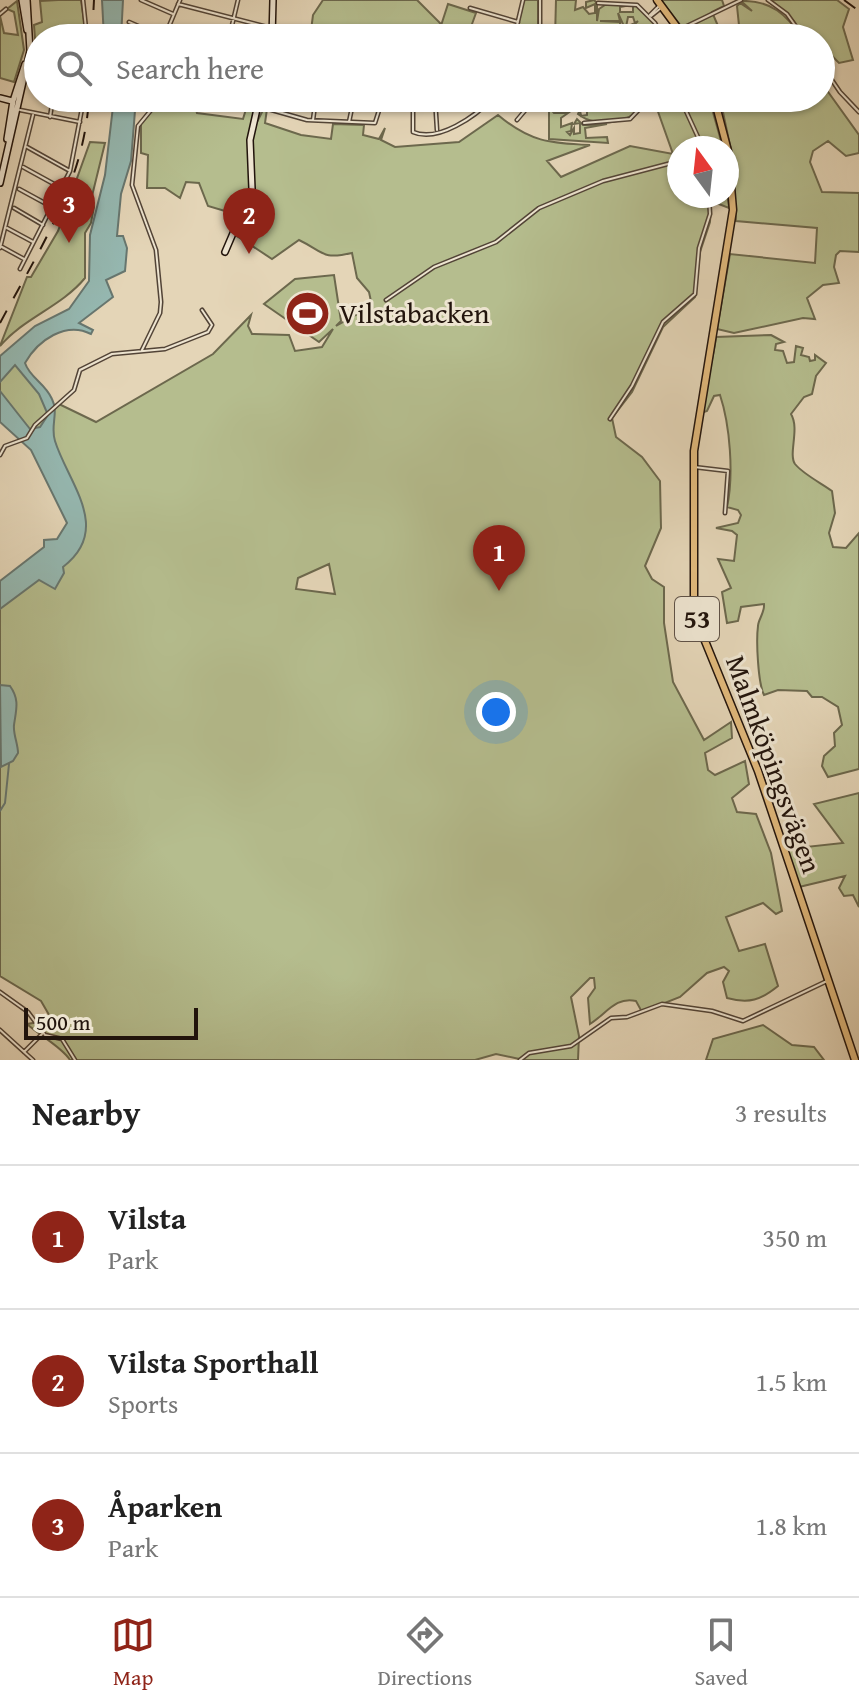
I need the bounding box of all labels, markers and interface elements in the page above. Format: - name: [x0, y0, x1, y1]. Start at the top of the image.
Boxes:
- search box: [24, 24, 835, 112]
- icon: search: [52, 46, 96, 90]
- text: Search here: [116, 46, 264, 90]
- north arrow: [667, 136, 739, 208]
- pin: 3: [43, 177, 95, 243]
- pin: 2: [223, 188, 275, 254]
- sports icon: Vilstabacken: [284, 289, 332, 337]
- place label: Vilstabacken: [339, 292, 490, 333]
- pin: 1: [473, 525, 525, 591]
- road number: 53: [675, 597, 719, 641]
- street label: Malmköpingsvägen: [716, 649, 833, 879]
- your location: [476, 692, 516, 732]
- scale bar: [24, 1004, 198, 1040]
- text: 500 m: [36, 1006, 91, 1038]
- text: Nearby: [32, 1088, 141, 1137]
- text: 3 results: [735, 1093, 827, 1132]
- text: Vilsta: [108, 1196, 186, 1240]
- text: 1: [51, 1218, 65, 1257]
- text: 350 m: [762, 1218, 827, 1257]
- text: Park: [108, 1240, 158, 1279]
- text: Vilsta Sporthall: [108, 1340, 319, 1384]
- text: 2: [51, 1362, 65, 1401]
- text: 1.5 km: [755, 1362, 827, 1401]
- text: Sports: [108, 1384, 178, 1423]
- text: Åparken: [108, 1484, 222, 1528]
- text: 3: [51, 1506, 65, 1545]
- text: 1.8 km: [755, 1506, 827, 1545]
- text: Park: [108, 1528, 158, 1567]
- tab: Map: [111, 1613, 155, 1693]
- tab: Directions: [378, 1613, 472, 1693]
- tab: Saved: [695, 1613, 748, 1693]

